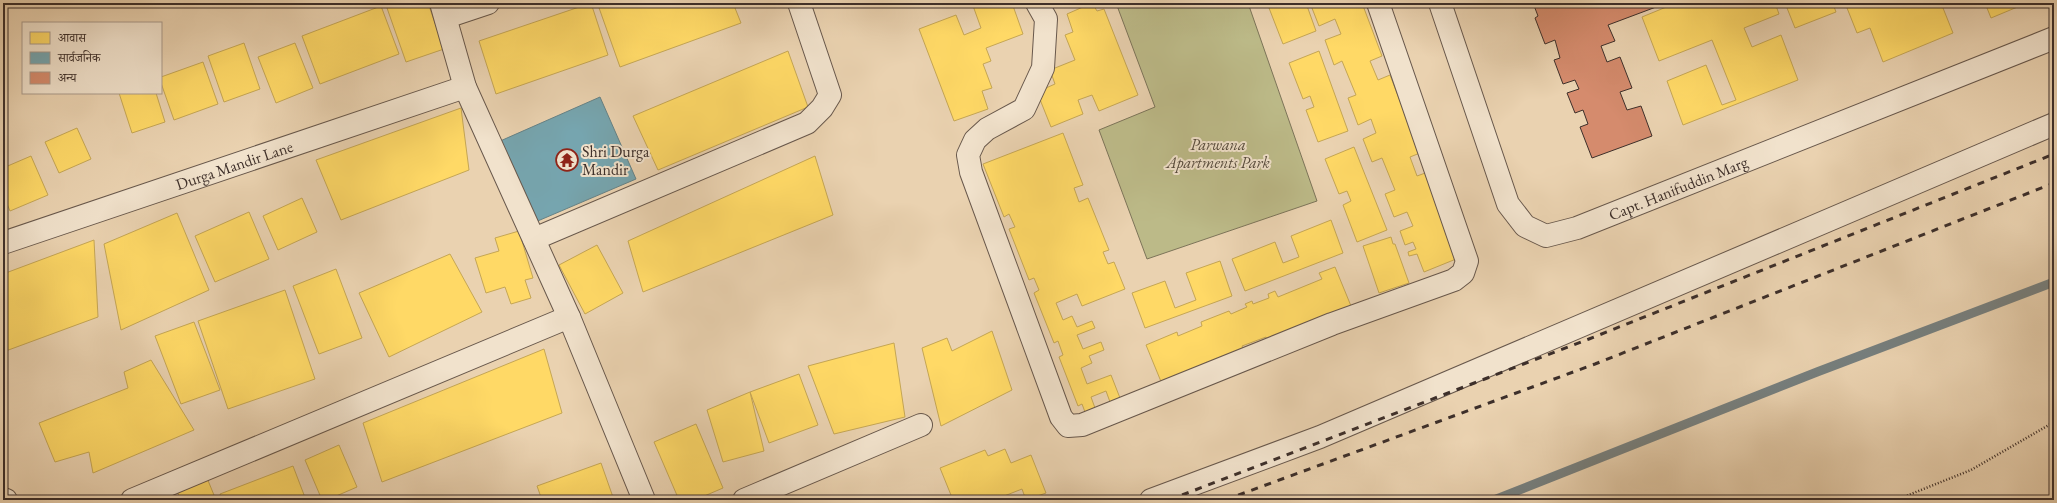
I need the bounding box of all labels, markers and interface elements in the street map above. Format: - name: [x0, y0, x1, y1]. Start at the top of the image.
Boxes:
- legend: [22, 22, 162, 94]
- text: आवास: [58, 30, 87, 46]
- text: सार्वजनिक: [57, 50, 102, 66]
- text: अन्य: [58, 70, 78, 86]
- park label: Parwana Apartments Park: [1165, 134, 1271, 173]
- street label: Durga Mandir Lane: [173, 136, 296, 195]
- place label: Shri Durga Mandir: [582, 141, 650, 180]
- temple icon: Shri Durga Mandir: [554, 147, 580, 173]
- street label: Capt. Hanifuddin Marg: [1606, 151, 1752, 225]

